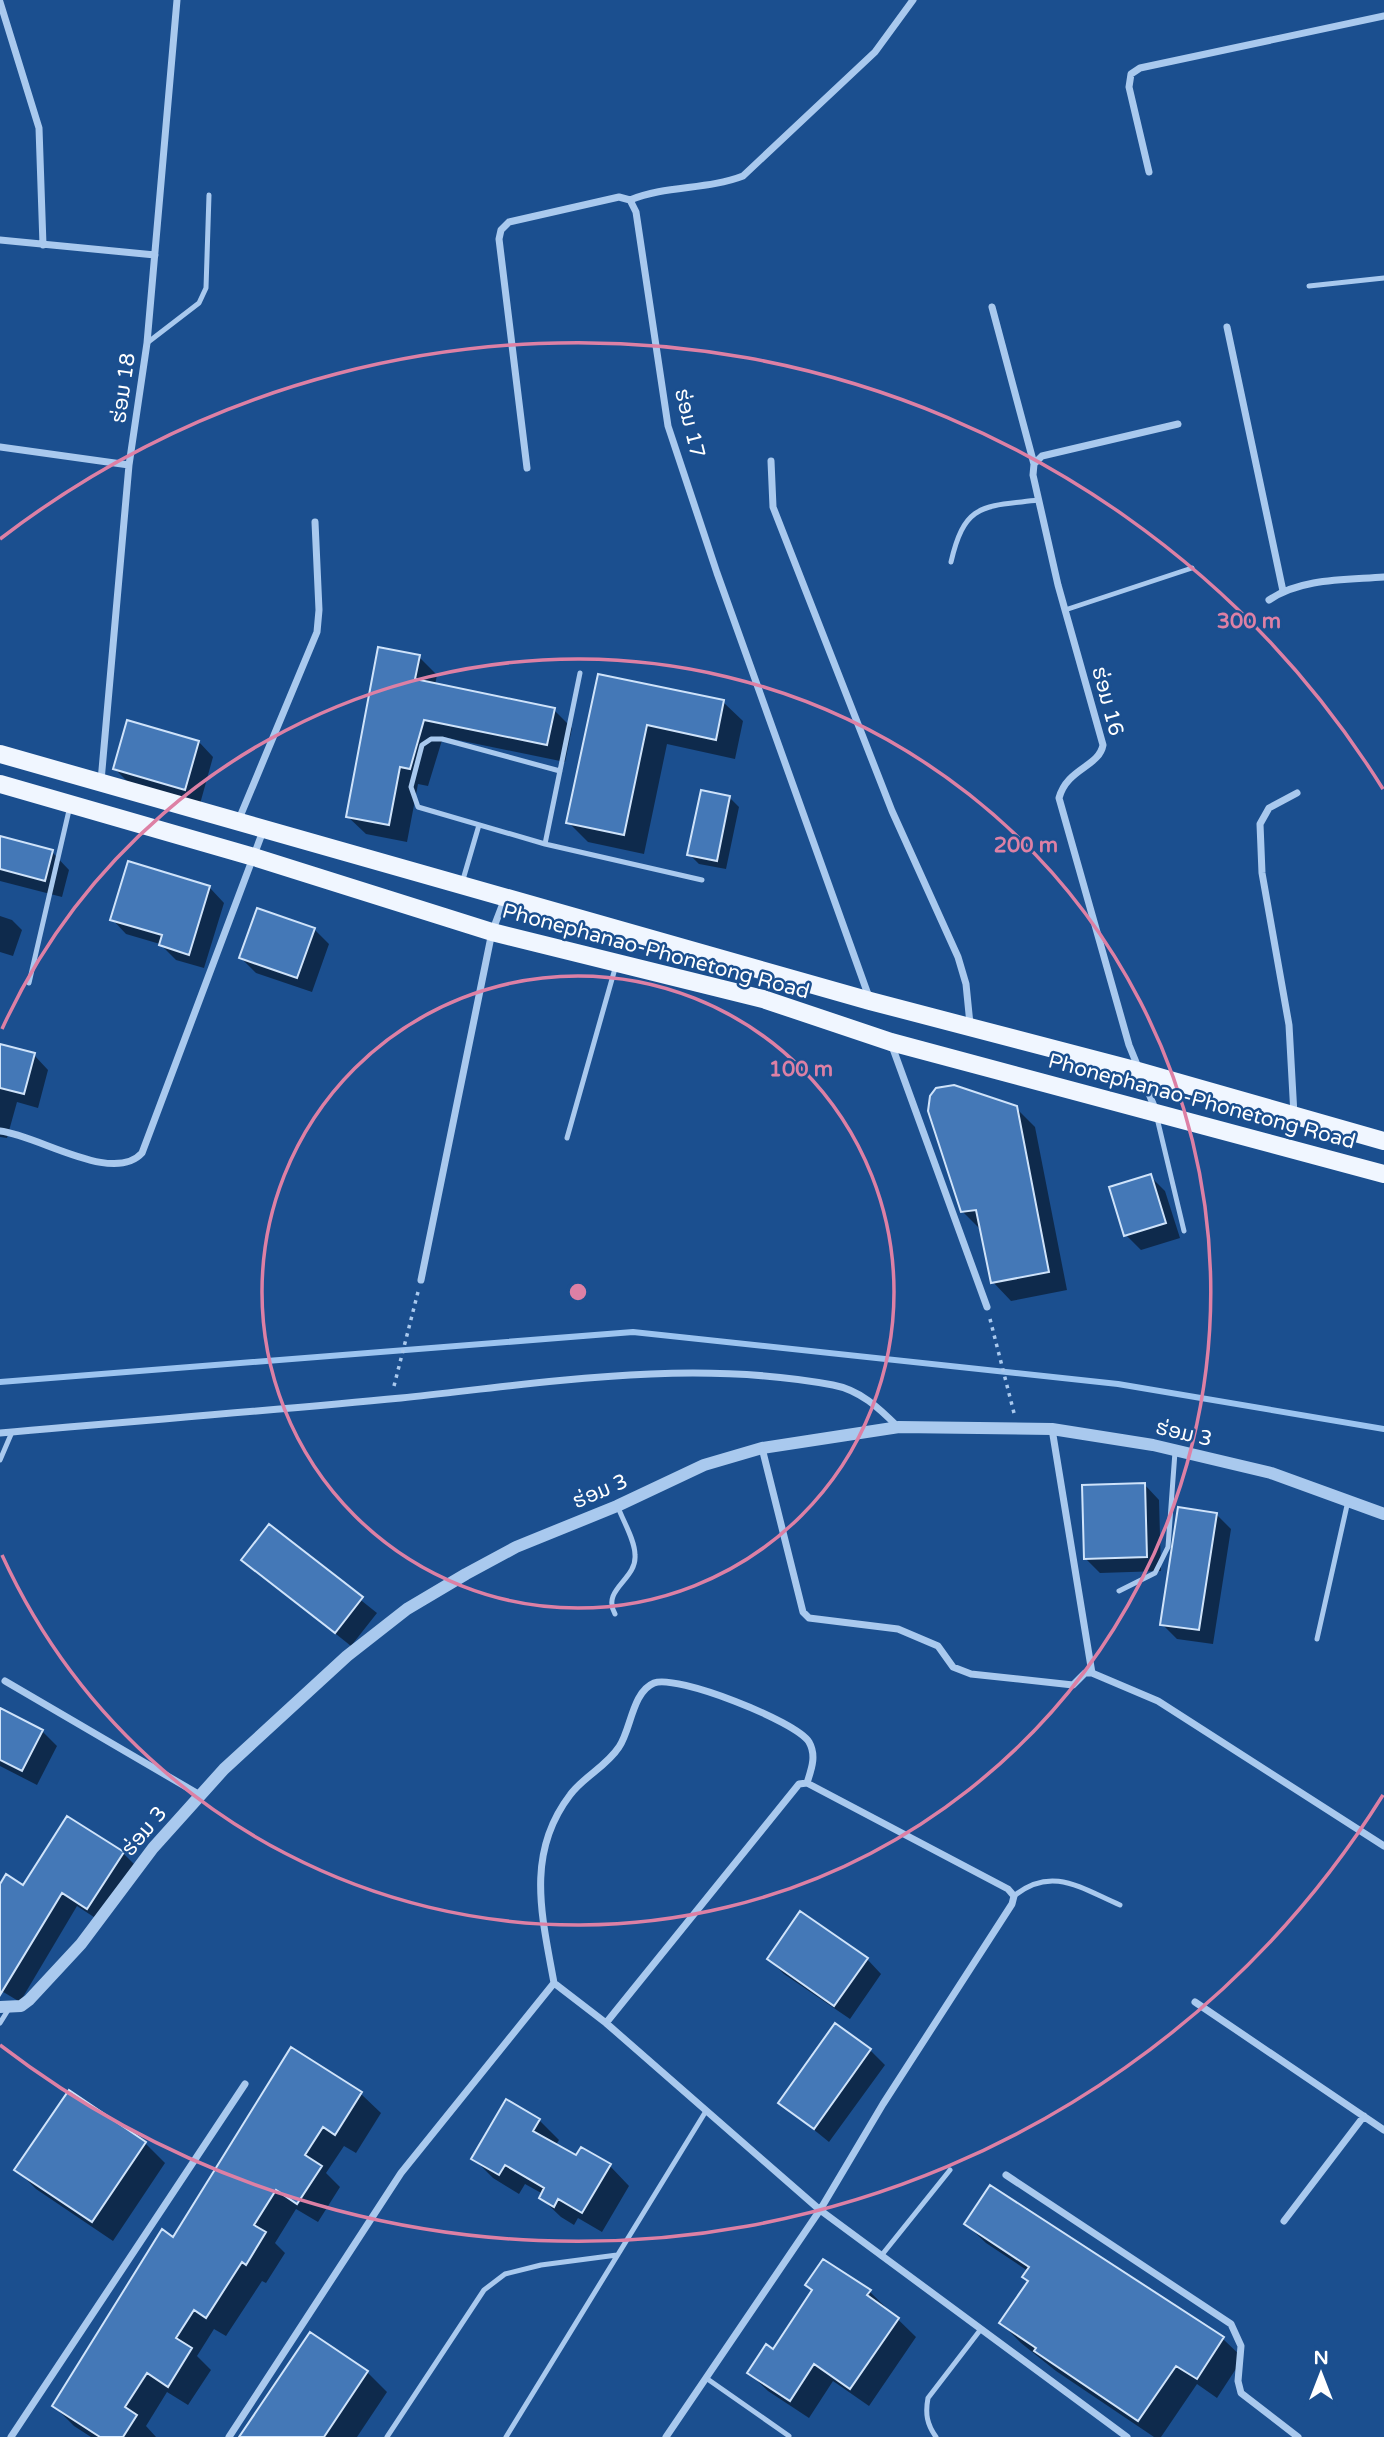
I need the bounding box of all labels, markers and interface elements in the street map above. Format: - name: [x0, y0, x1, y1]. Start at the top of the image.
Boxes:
- street label: ຮ່ອມ 18: [106, 351, 141, 425]
- street label: ຮ່ອມ 17: [669, 386, 710, 460]
- text: 300 m: [1217, 609, 1281, 634]
- street label: ຮ່ອມ 16: [1086, 664, 1129, 738]
- text: 200 m: [994, 833, 1058, 858]
- street label: Phonephanao-Phonetong Road: [499, 898, 812, 1005]
- street label: Phonephanao-Phonetong Road: [1045, 1048, 1358, 1155]
- text: 100 m: [769, 1057, 833, 1082]
- centre of rings: [566, 1280, 590, 1304]
- street label: ຮ່ອມ 3: [1153, 1415, 1215, 1452]
- street label: ຮ່ອມ 3: [569, 1469, 632, 1514]
- street label: ຮ່ອມ 3: [116, 1801, 172, 1861]
- north arrow: [1286, 2339, 1356, 2409]
- text: N: [1313, 2347, 1329, 2369]

